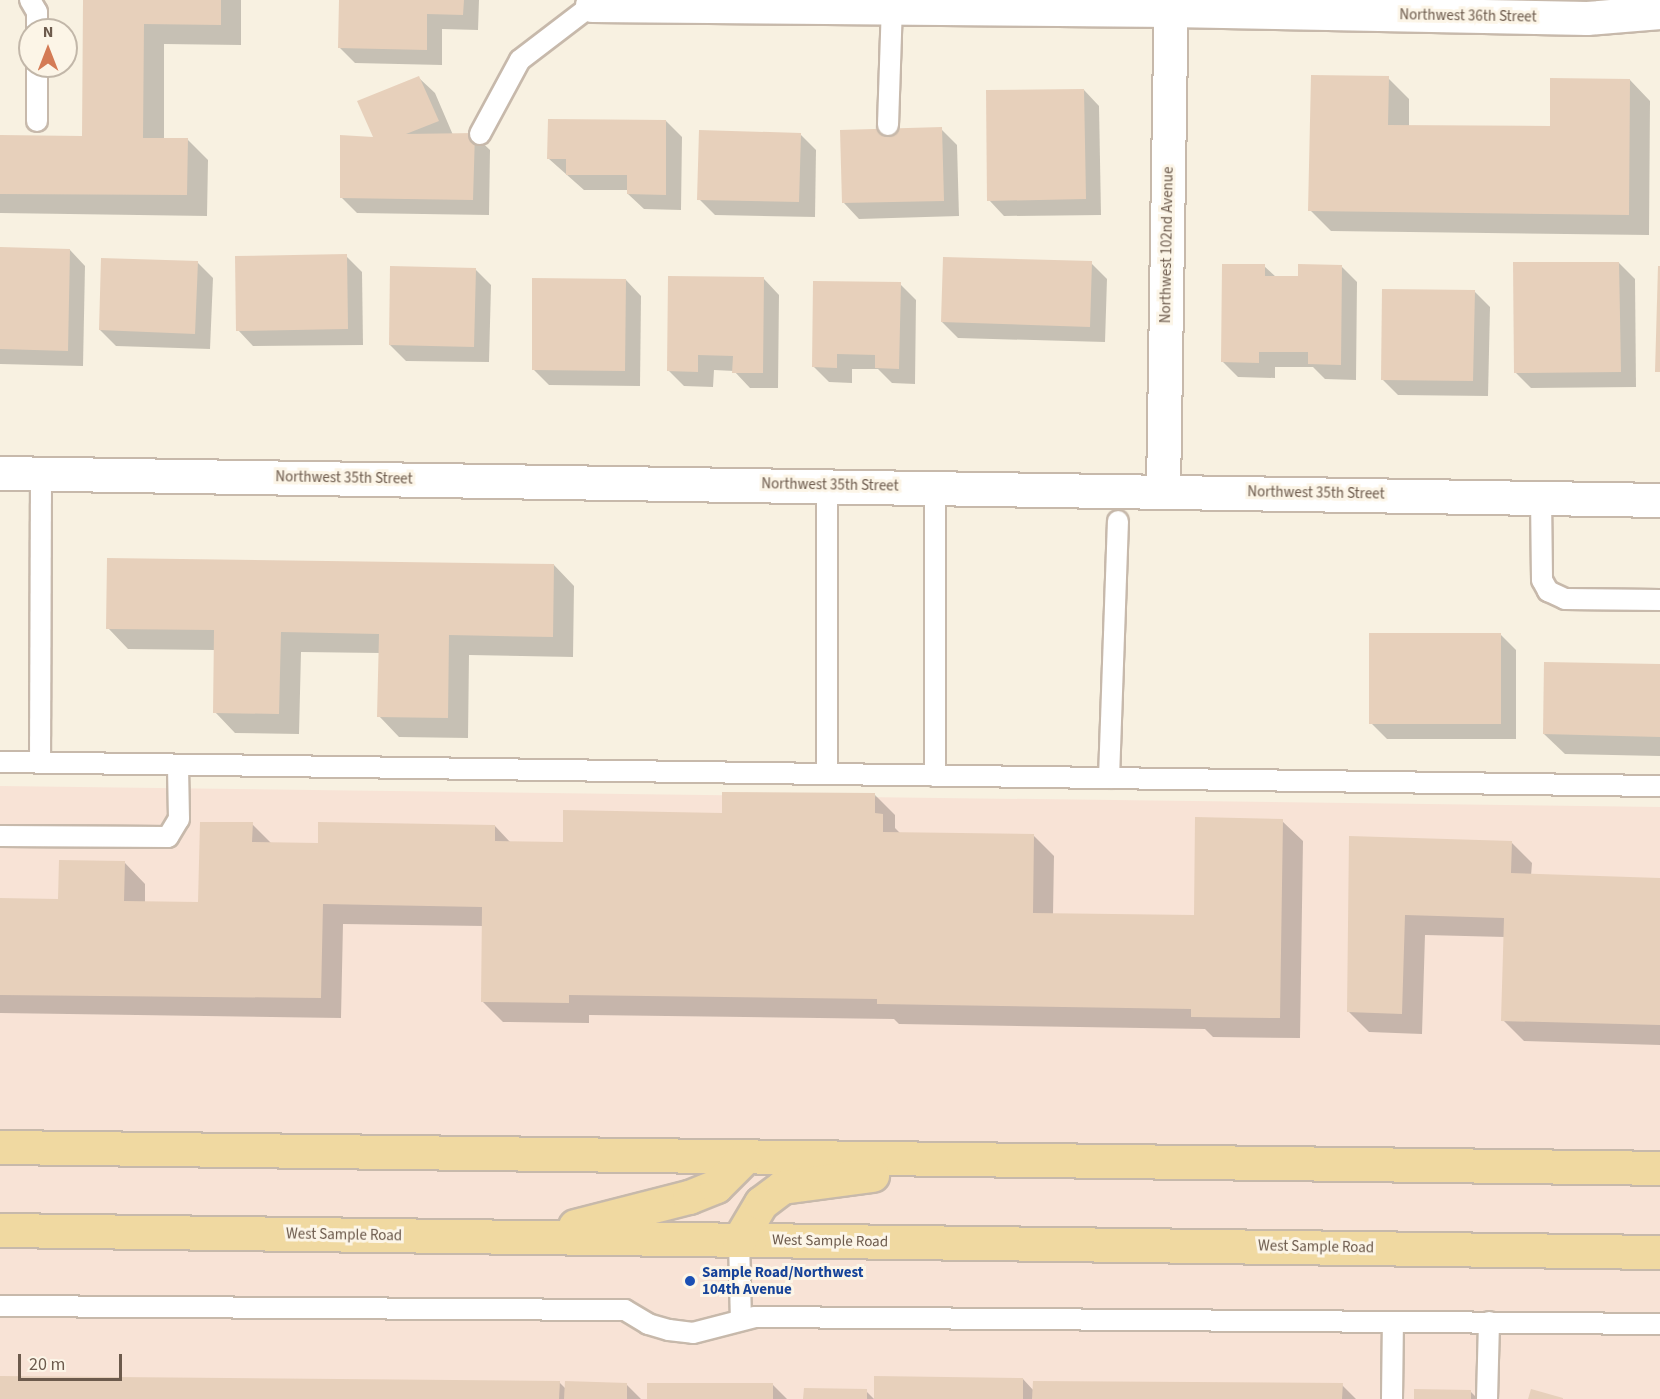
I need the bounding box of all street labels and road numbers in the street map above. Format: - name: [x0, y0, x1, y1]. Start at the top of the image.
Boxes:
- street label: Northwest 36th Street: [1399, 6, 1537, 26]
- street label: Northwest 102nd Avenue: [1157, 167, 1177, 323]
- street label: Northwest 35th Street: [275, 468, 413, 488]
- street label: Northwest 35th Street: [761, 475, 899, 495]
- street label: Northwest 35th Street: [1247, 483, 1385, 503]
- street label: West Sample Road: [286, 1225, 402, 1245]
- street label: West Sample Road: [772, 1231, 888, 1251]
- street label: West Sample Road: [1258, 1237, 1374, 1257]

